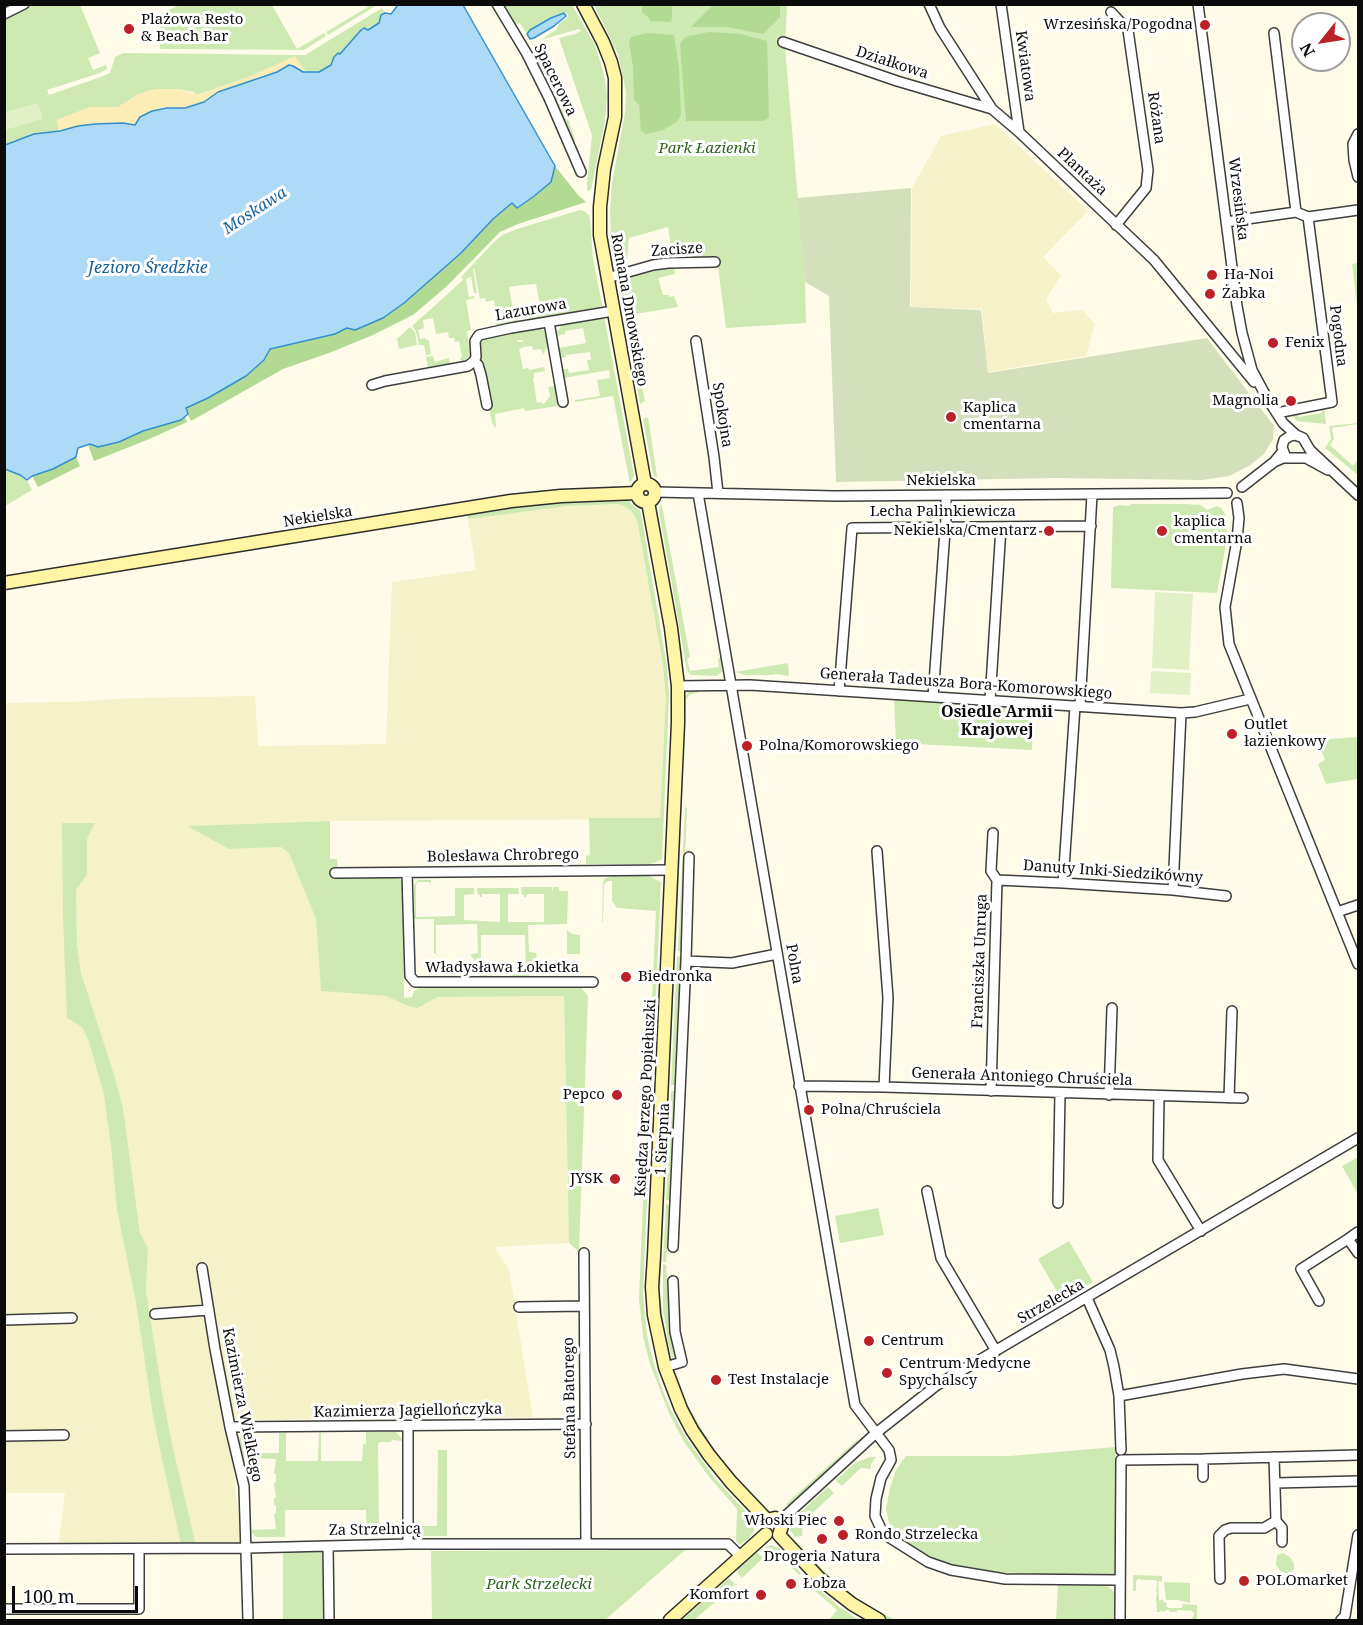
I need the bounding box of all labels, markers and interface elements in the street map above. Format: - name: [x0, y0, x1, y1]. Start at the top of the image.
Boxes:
- place label: Plażowa Resto & Beach Bar: [141, 11, 243, 46]
- north arrow: [1291, 12, 1351, 72]
- place label: Wrzesińska/Pogodna: [1043, 16, 1193, 34]
- marker: Wrzesińska/Pogodna: [1198, 18, 1212, 32]
- marker: Plażowa Resto & Beach Bar: [122, 22, 136, 36]
- street label: Kwiatowa: [1011, 29, 1039, 103]
- text: N: [1294, 39, 1320, 61]
- street label: Spacerowa: [530, 41, 580, 119]
- street label: Działkowa: [853, 43, 931, 83]
- street label: Różana: [1143, 91, 1169, 145]
- park label: Park Łazienki: [658, 140, 756, 158]
- street label: Plantaża: [1053, 144, 1111, 200]
- street label: Wrzesińska: [1224, 156, 1252, 242]
- water label: Moskawa: [219, 183, 291, 239]
- street label: Romana Dmowskiego: [607, 232, 651, 388]
- street label: Zacisze: [650, 239, 704, 261]
- water label: Jezioro Średzkie: [88, 258, 208, 278]
- place label: Ha-Noi: [1224, 266, 1274, 284]
- marker: Ha-Noi: [1205, 268, 1219, 282]
- place label: Żabka: [1222, 285, 1266, 303]
- marker: Żabka: [1203, 287, 1217, 301]
- street label: Lazurowa: [494, 295, 568, 325]
- street label: Pogodna: [1325, 304, 1351, 368]
- place label: Fenix: [1285, 334, 1324, 352]
- marker: Fenix: [1266, 336, 1280, 350]
- street label: Spokojna: [708, 381, 736, 449]
- place label: Magnolia: [1212, 392, 1279, 410]
- marker: Magnolia: [1284, 394, 1298, 408]
- place label: Kaplica cmentarna: [963, 399, 1041, 434]
- marker: Kaplica cmentarna: [944, 410, 958, 424]
- street label: Nekielska: [906, 472, 976, 490]
- street label: Nekielska: [282, 503, 354, 531]
- street label: Lecha Palinkiewicza: [870, 503, 1016, 521]
- place label: kaplica cmentarna: [1174, 513, 1252, 548]
- place label: Nekielska/Cmentarz: [893, 522, 1037, 540]
- marker: Nekielska/Cmentarz: [1042, 524, 1056, 538]
- marker: kaplica cmentarna: [1155, 524, 1169, 538]
- street label: Generała Tadeusza Bora-Komorowskiego: [819, 665, 1113, 703]
- district label: Osiedle Armii Krajowej: [941, 702, 1053, 740]
- place label: Outlet łazienkowy: [1244, 716, 1326, 751]
- marker: Outlet łazienkowy: [1225, 727, 1239, 741]
- place label: Polna/Komorowskiego: [759, 737, 919, 755]
- marker: Polna/Komorowskiego: [740, 739, 754, 753]
- street label: Bolesława Chrobrego: [427, 846, 579, 866]
- street label: Danuty Inki-Siedzikówny: [1023, 857, 1203, 887]
- street label: Franciszka Unruga: [969, 893, 991, 1029]
- street label: Polna: [782, 943, 806, 985]
- street label: Władysława Łokietka: [425, 959, 579, 977]
- place label: Biedronka: [638, 968, 712, 986]
- marker: Biedronka: [619, 970, 633, 984]
- street label: Księdza Jerzego Popiełuszki: [632, 999, 660, 1197]
- street label: Generała Antoniego Chruściela: [911, 1064, 1133, 1090]
- place label: Pepco: [563, 1086, 605, 1104]
- marker: Pepco: [610, 1088, 624, 1102]
- place label: Polna/Chruściela: [821, 1101, 941, 1119]
- street label: 1 Sierpnia: [652, 1102, 674, 1176]
- marker: Polna/Chruściela: [802, 1103, 816, 1117]
- place label: JYSK: [570, 1170, 603, 1188]
- marker: JYSK: [608, 1172, 622, 1186]
- street label: Strzelecka: [1015, 1276, 1087, 1328]
- street label: Kazimierza Wielkiego: [218, 1326, 266, 1484]
- place label: Centrum: [881, 1332, 944, 1350]
- marker: Centrum: [862, 1334, 876, 1348]
- street label: Stefana Batorego: [560, 1337, 580, 1459]
- place label: Centrum Medycne Spychalscy: [899, 1355, 1031, 1390]
- marker: Centrum Medycne Spychalscy: [880, 1366, 894, 1380]
- place label: Test Instalacje: [728, 1371, 829, 1389]
- marker: Test Instalacje: [709, 1373, 723, 1387]
- street label: Kazimierza Jagiellończyka: [314, 1400, 502, 1422]
- place label: Włoski Piec: [744, 1512, 827, 1530]
- marker: Włoski Piec: [832, 1514, 846, 1528]
- street label: Za Strzelnicą: [329, 1520, 421, 1540]
- place label: Rondo Strzelecka: [855, 1526, 978, 1544]
- marker: Rondo Strzelecka: [836, 1528, 850, 1542]
- marker: Drogeria Natura: [815, 1532, 829, 1546]
- place label: Drogeria Natura: [764, 1548, 880, 1566]
- place label: POLOmarket: [1256, 1572, 1348, 1590]
- scale bar: [15, 1574, 141, 1612]
- marker: POLOmarket: [1237, 1574, 1251, 1588]
- place label: Łobza: [803, 1575, 846, 1593]
- park label: Park Strzelecki: [486, 1576, 592, 1594]
- marker: Łobza: [784, 1577, 798, 1591]
- text: 100 m: [23, 1584, 75, 1608]
- place label: Komfort: [689, 1586, 749, 1604]
- marker: Komfort: [754, 1588, 768, 1602]

